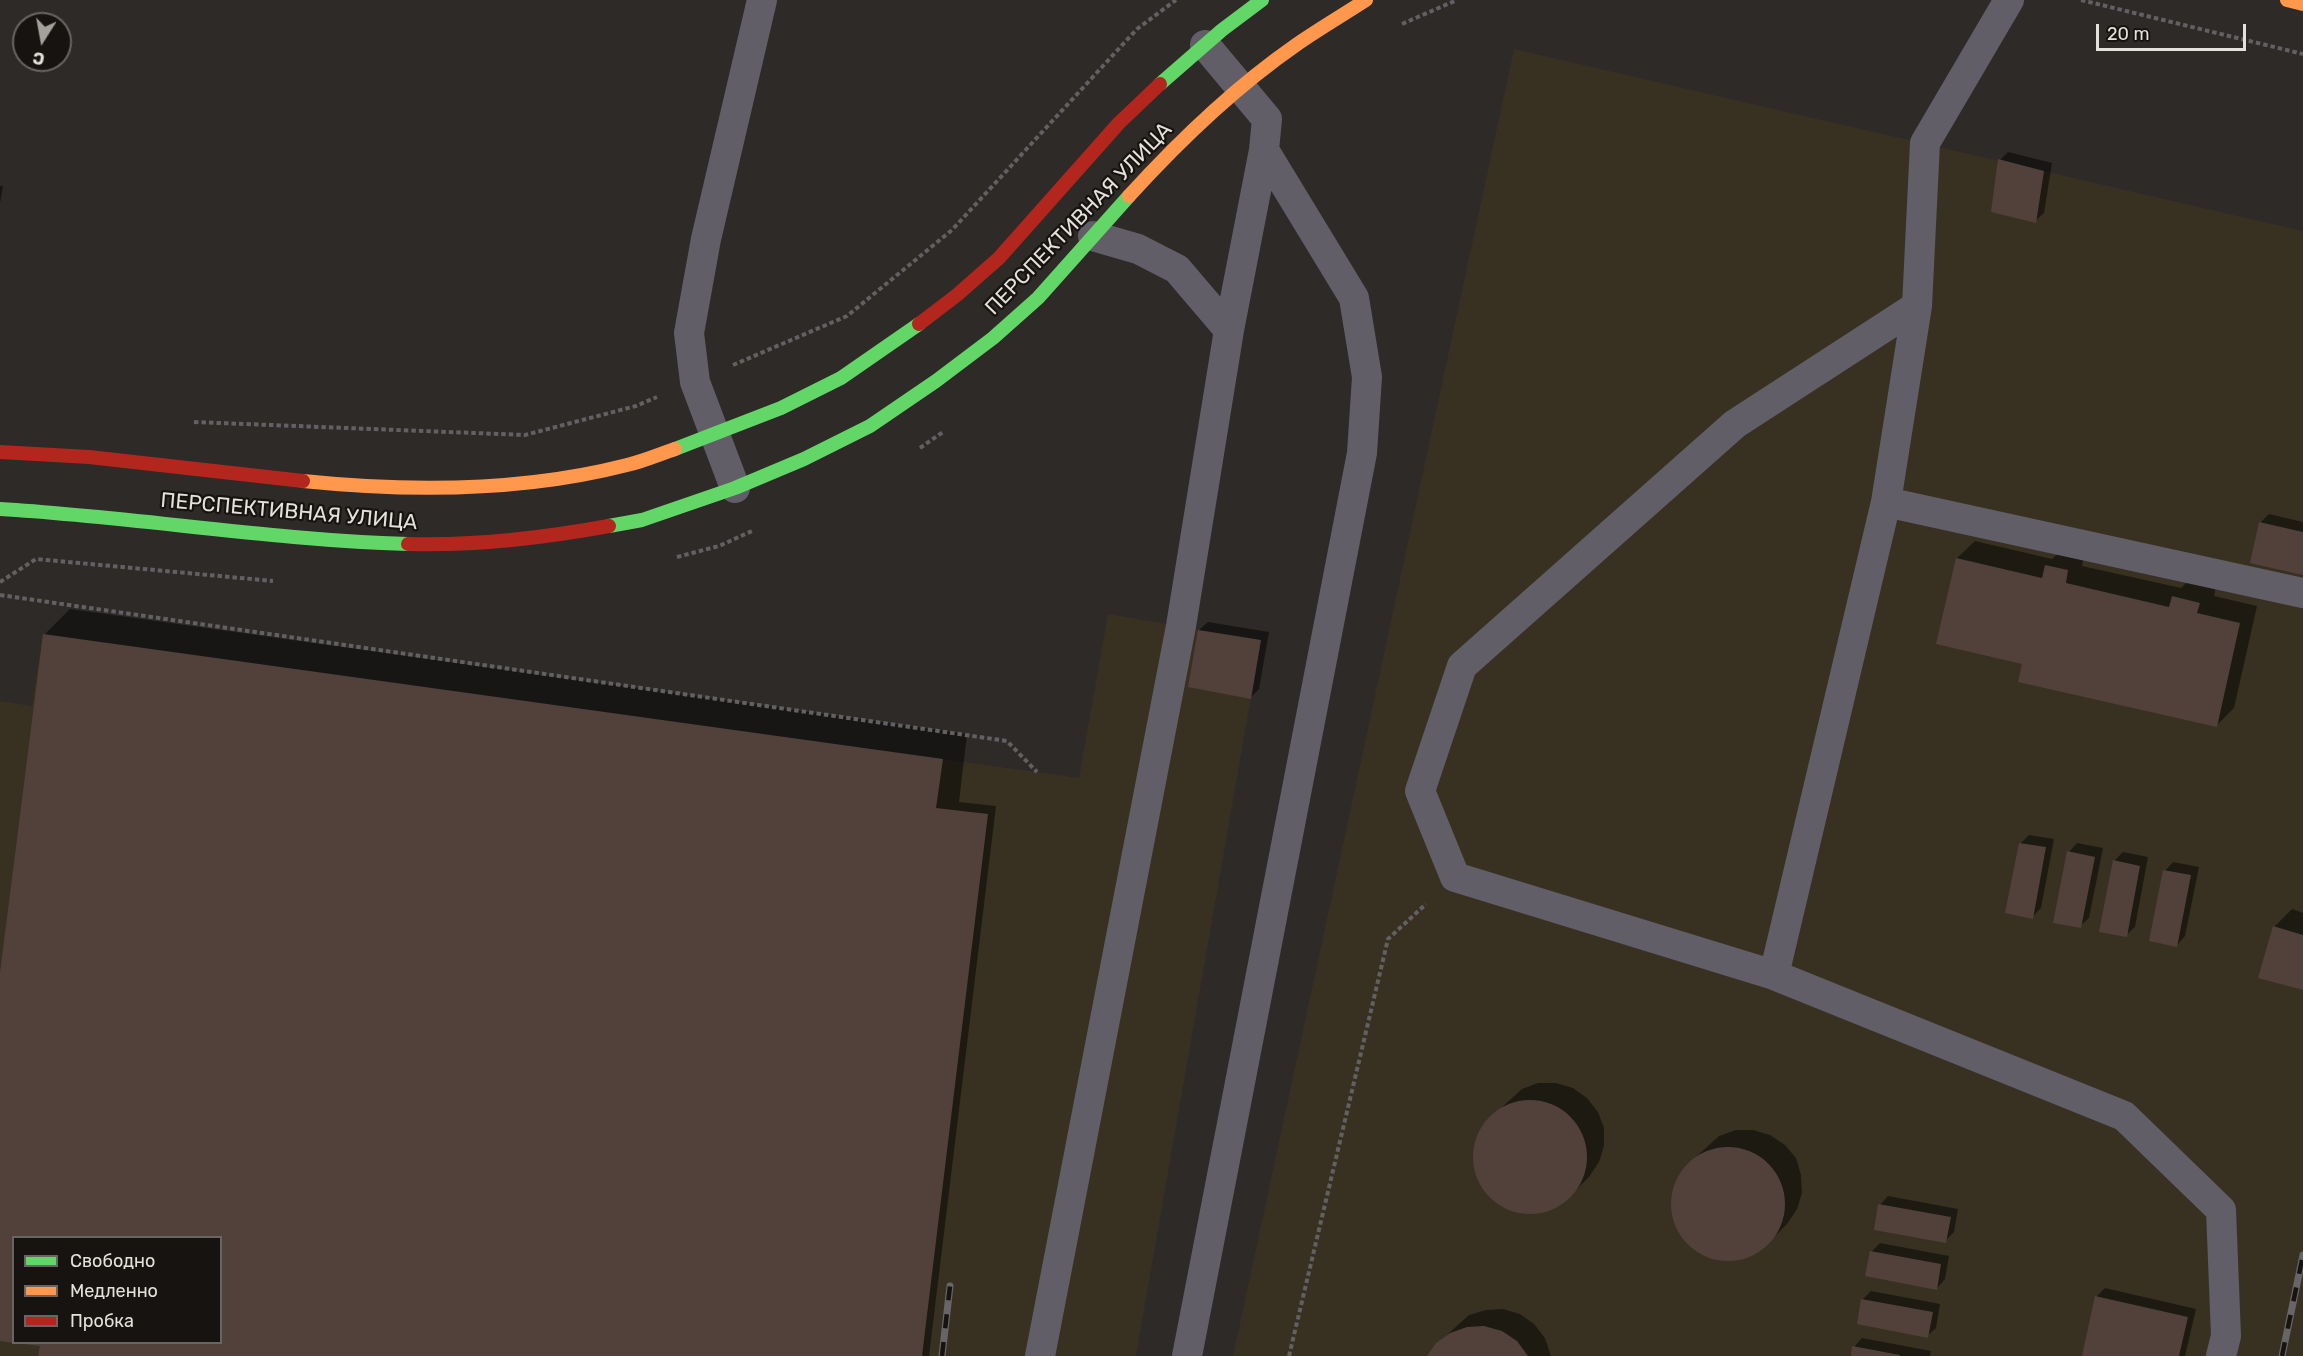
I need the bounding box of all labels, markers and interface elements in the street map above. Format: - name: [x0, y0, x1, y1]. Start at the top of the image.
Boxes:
- north arrow: [12, 12, 72, 72]
- scale bar: [2099, 12, 2249, 50]
- text: 20 m: [2107, 23, 2149, 45]
- text: С: [32, 48, 46, 69]
- street label: ПЕРСПЕКТИВНАЯ УЛИЦА: [980, 118, 1178, 320]
- street label: ПЕРСПЕКТИВНАЯ УЛИЦА: [160, 488, 418, 536]
- legend: [12, 1236, 222, 1344]
- text: Свободно: [70, 1250, 155, 1272]
- text: Медленно: [70, 1280, 158, 1302]
- text: Пробка: [70, 1310, 134, 1332]

